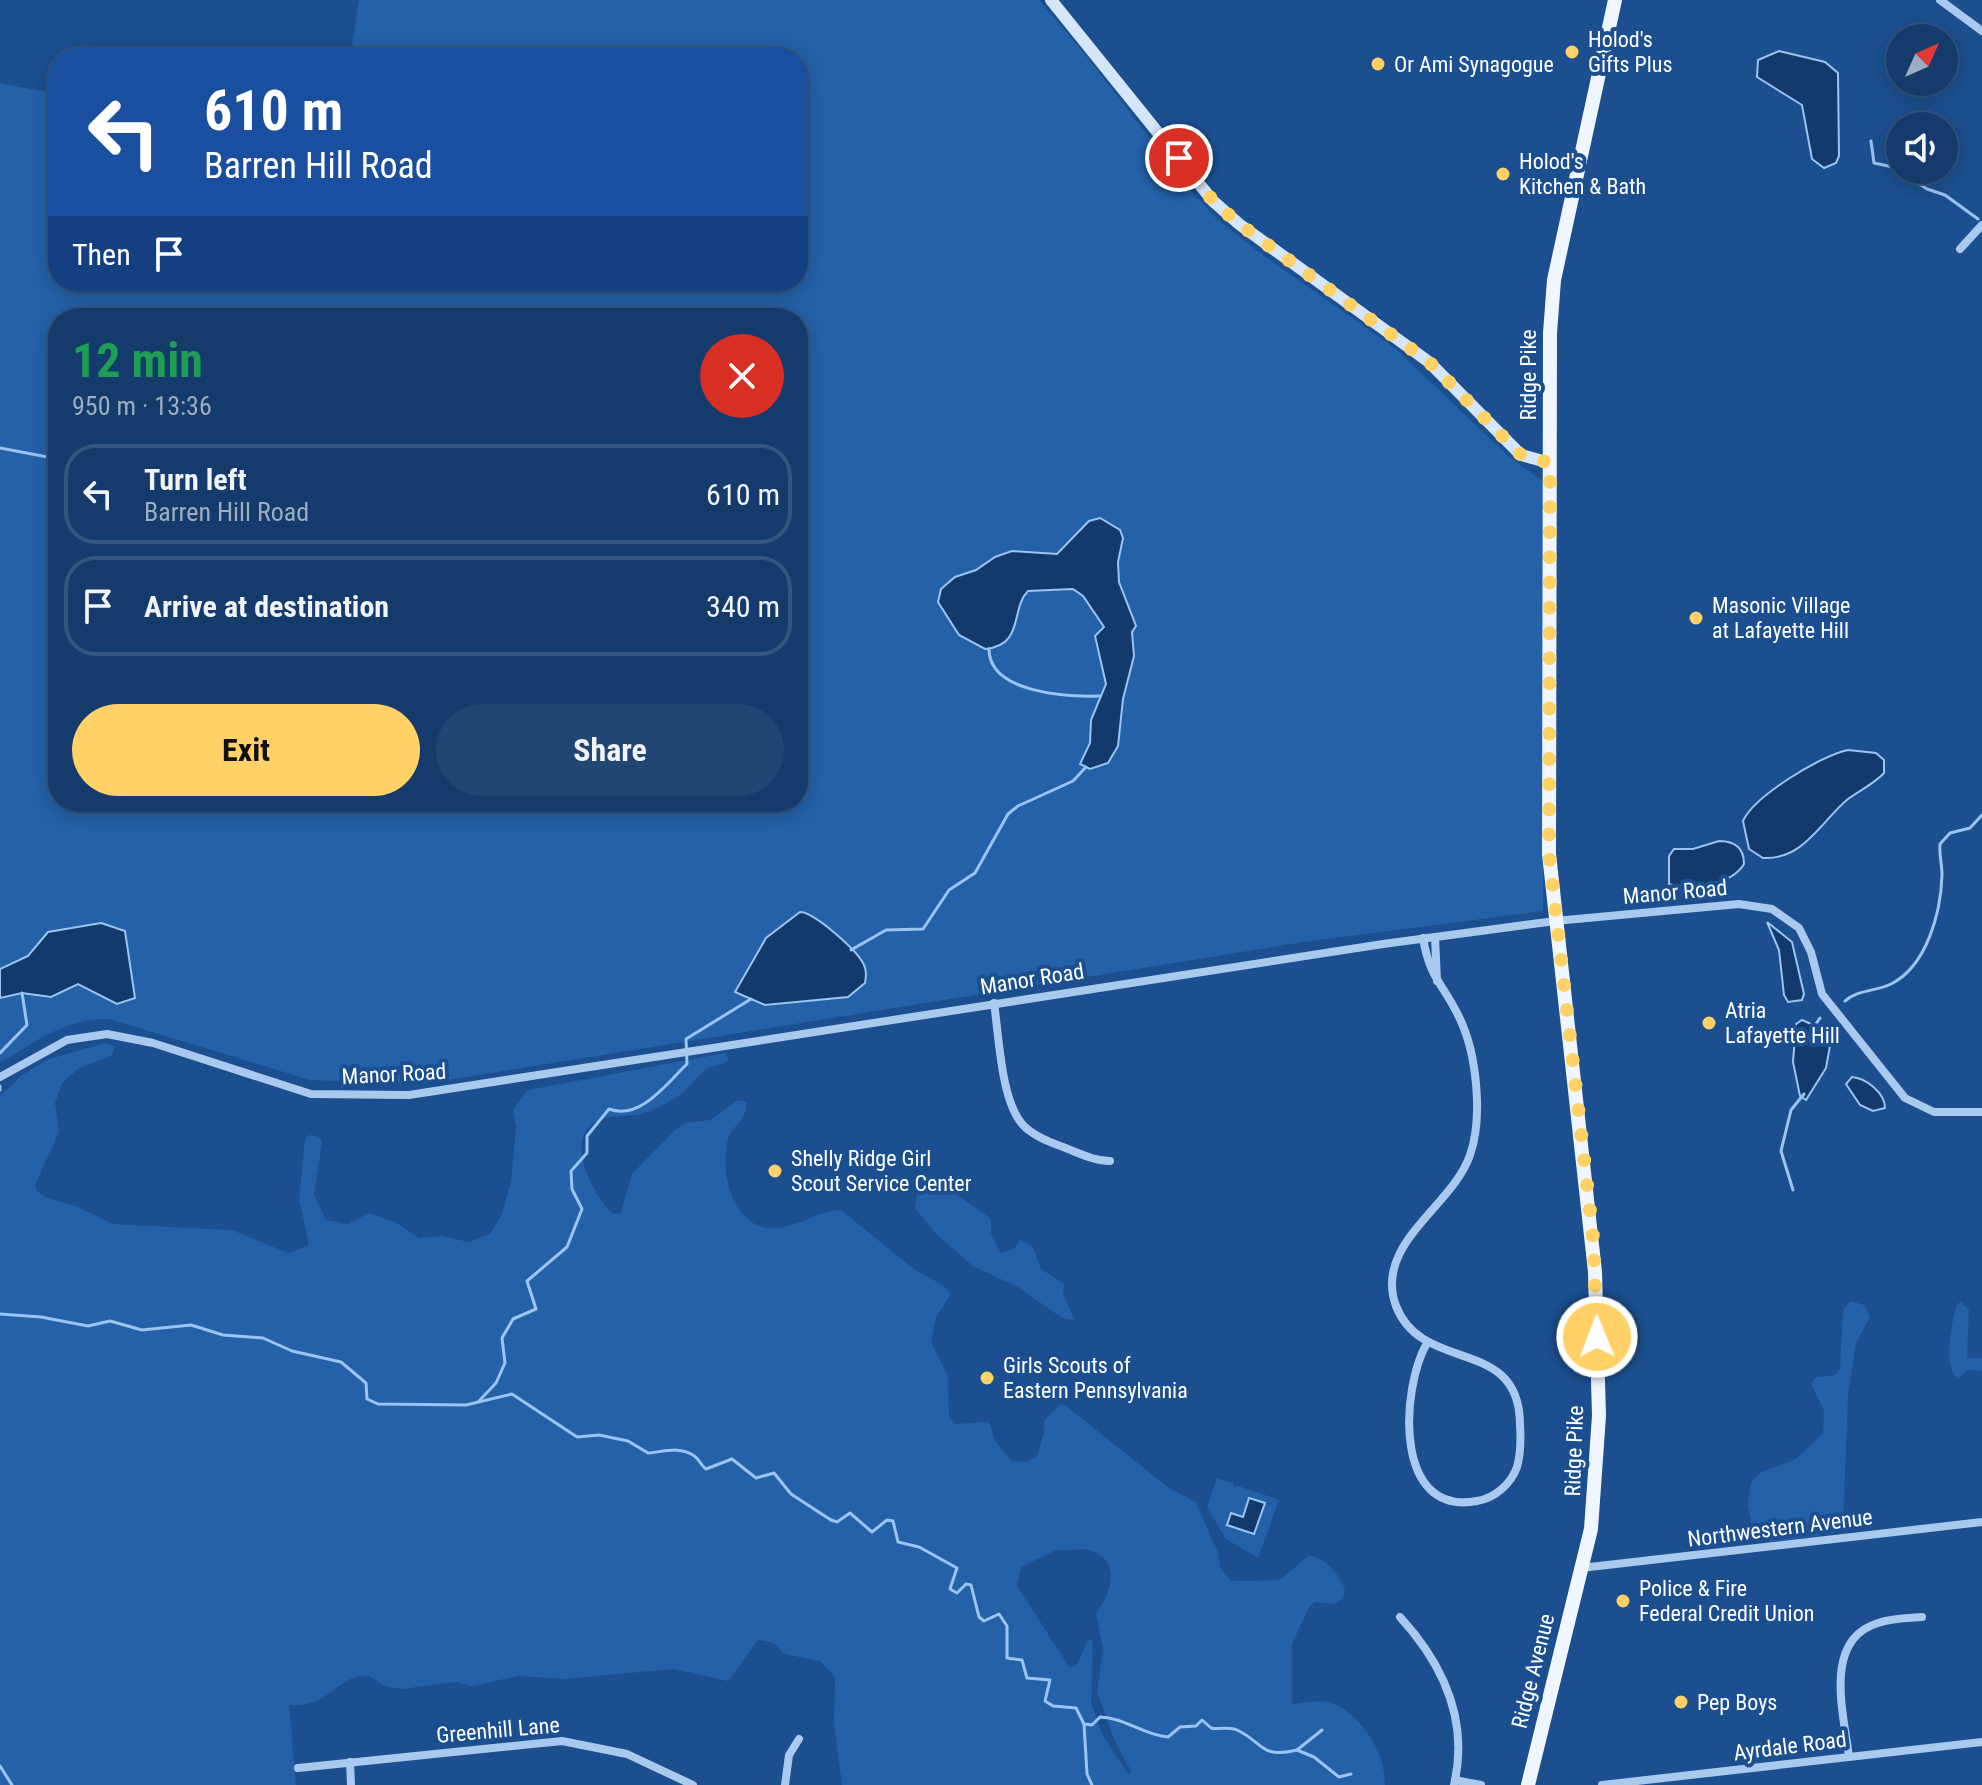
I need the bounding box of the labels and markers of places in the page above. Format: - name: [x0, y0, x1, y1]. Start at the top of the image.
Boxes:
- place label: Holod's Gifts Plus: [1588, 27, 1673, 77]
- marker: Holod's Gifts Plus: [1563, 43, 1581, 61]
- place label: Or Ami Synagogue: [1394, 52, 1554, 77]
- marker: Or Ami Synagogue: [1369, 55, 1387, 73]
- pin: [1145, 124, 1213, 192]
- place label: Holod's Kitchen & Bath: [1519, 149, 1646, 199]
- marker: Holod's Kitchen & Bath: [1494, 165, 1512, 183]
- place label: Masonic Village at Lafayette Hill: [1712, 593, 1850, 643]
- marker: Masonic Village at Lafayette Hill: [1687, 609, 1705, 627]
- place label: Atria Lafayette Hill: [1725, 998, 1840, 1048]
- marker: Atria Lafayette Hill: [1700, 1014, 1718, 1032]
- place label: Shelly Ridge Girl Scout Service Center: [791, 1146, 972, 1196]
- marker: Shelly Ridge Girl Scout Service Center: [766, 1162, 784, 1180]
- place label: Girls Scouts of Eastern Pennsylvania: [1003, 1353, 1188, 1403]
- marker: Girls Scouts of Eastern Pennsylvania: [978, 1369, 996, 1387]
- place label: Police & Fire Federal Credit Union: [1639, 1576, 1814, 1626]
- marker: Police & Fire Federal Credit Union: [1614, 1592, 1632, 1610]
- place label: Pep Boys: [1697, 1690, 1777, 1715]
- marker: Pep Boys: [1672, 1693, 1690, 1711]

